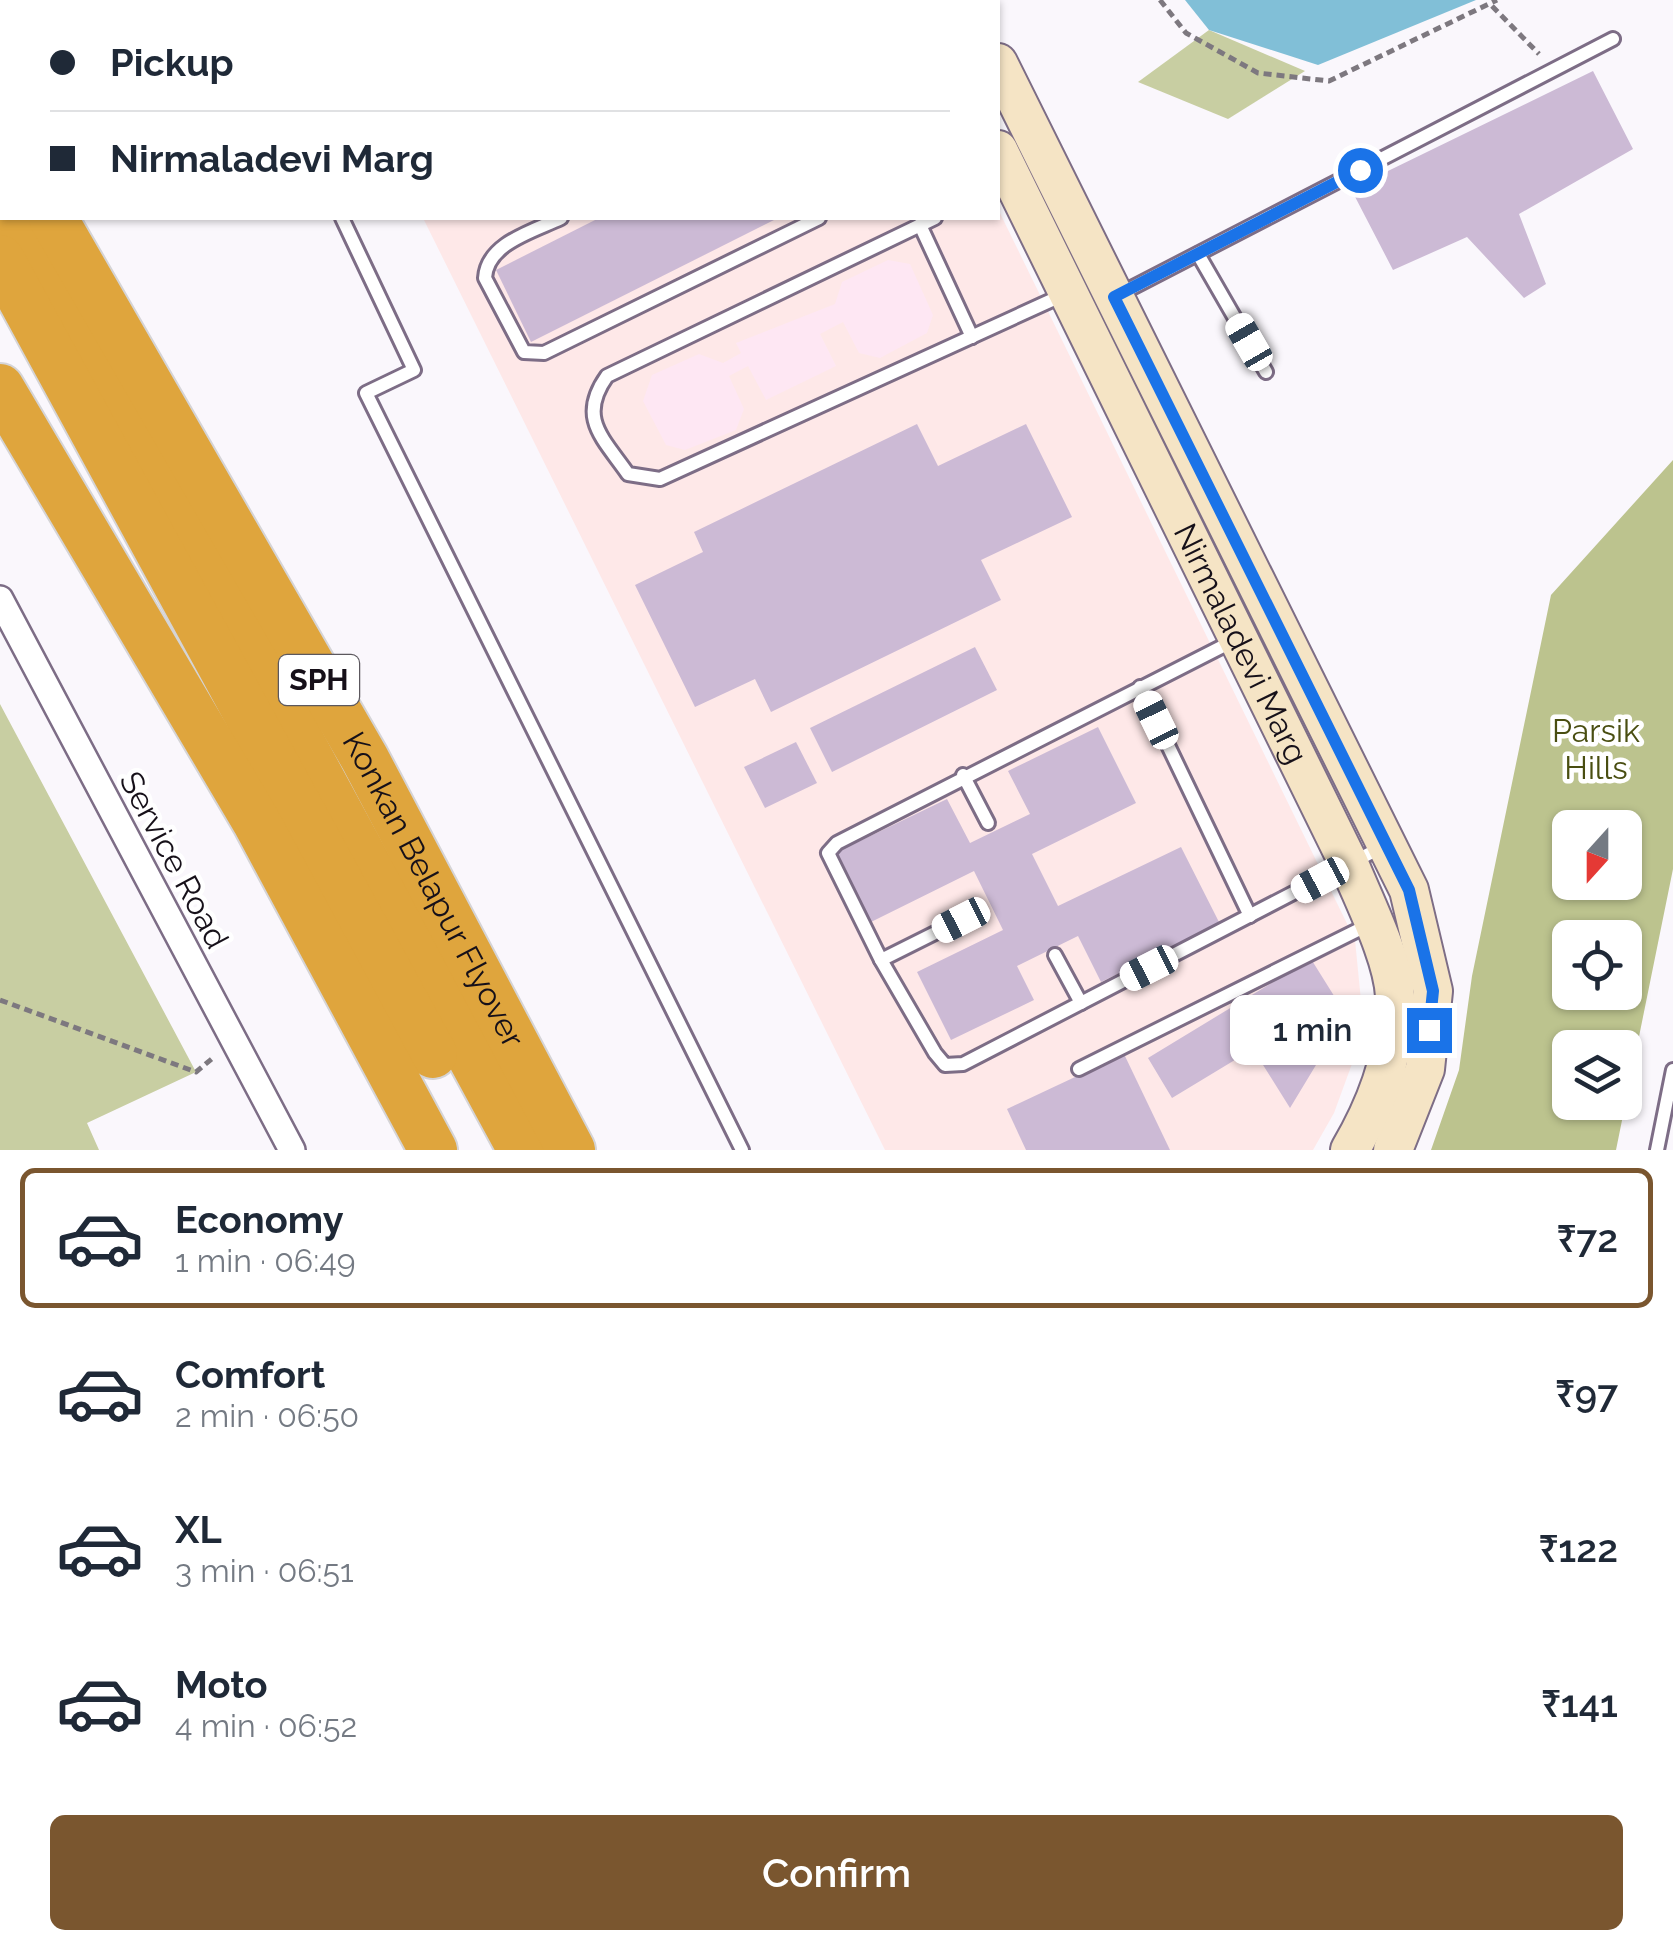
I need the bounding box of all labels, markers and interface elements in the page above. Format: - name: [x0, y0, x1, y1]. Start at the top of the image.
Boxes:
- text: Pickup: [110, 40, 234, 85]
- text: Nirmaladevi Marg: [110, 136, 434, 181]
- route start: [1338, 148, 1383, 193]
- car: [1221, 309, 1277, 375]
- street label: Nirmaladevi Marg: [1167, 517, 1316, 769]
- road number: SPH: [279, 655, 359, 705]
- car: [1129, 686, 1183, 754]
- park label: Parsik Hills: [1552, 712, 1640, 786]
- street label: Konkan Belapur Flyover: [335, 725, 532, 1053]
- street label: Service Road: [112, 765, 236, 954]
- north arrow: [1552, 810, 1642, 900]
- map controls: [1552, 810, 1642, 1120]
- car: [1286, 853, 1354, 907]
- car: [927, 893, 995, 947]
- button: locate: [1552, 920, 1642, 1010]
- car: [1115, 941, 1183, 995]
- callout: 1 min: [1229, 995, 1394, 1065]
- route end: [1407, 1008, 1452, 1053]
- text: 1 min: [1273, 1011, 1352, 1048]
- button: layers: [1552, 1030, 1642, 1120]
- icon: car: [55, 1193, 145, 1283]
- text: Economy: [175, 1197, 344, 1242]
- text: ₹72: [1557, 1216, 1618, 1261]
- text: 1 min · 06:49: [175, 1242, 355, 1279]
- icon: car: [55, 1348, 145, 1438]
- text: Comfort: [175, 1352, 325, 1397]
- text: ₹97: [1555, 1371, 1618, 1416]
- text: 2 min · 06:50: [175, 1397, 359, 1434]
- icon: car: [55, 1503, 145, 1593]
- text: XL: [175, 1507, 222, 1552]
- text: ₹122: [1539, 1526, 1618, 1571]
- text: 3 min · 06:51: [175, 1552, 354, 1589]
- icon: car: [55, 1658, 145, 1748]
- text: Moto: [175, 1662, 268, 1707]
- text: ₹141: [1541, 1681, 1618, 1726]
- text: 4 min · 06:52: [175, 1707, 357, 1744]
- button: Confirm: [50, 1815, 1623, 1930]

